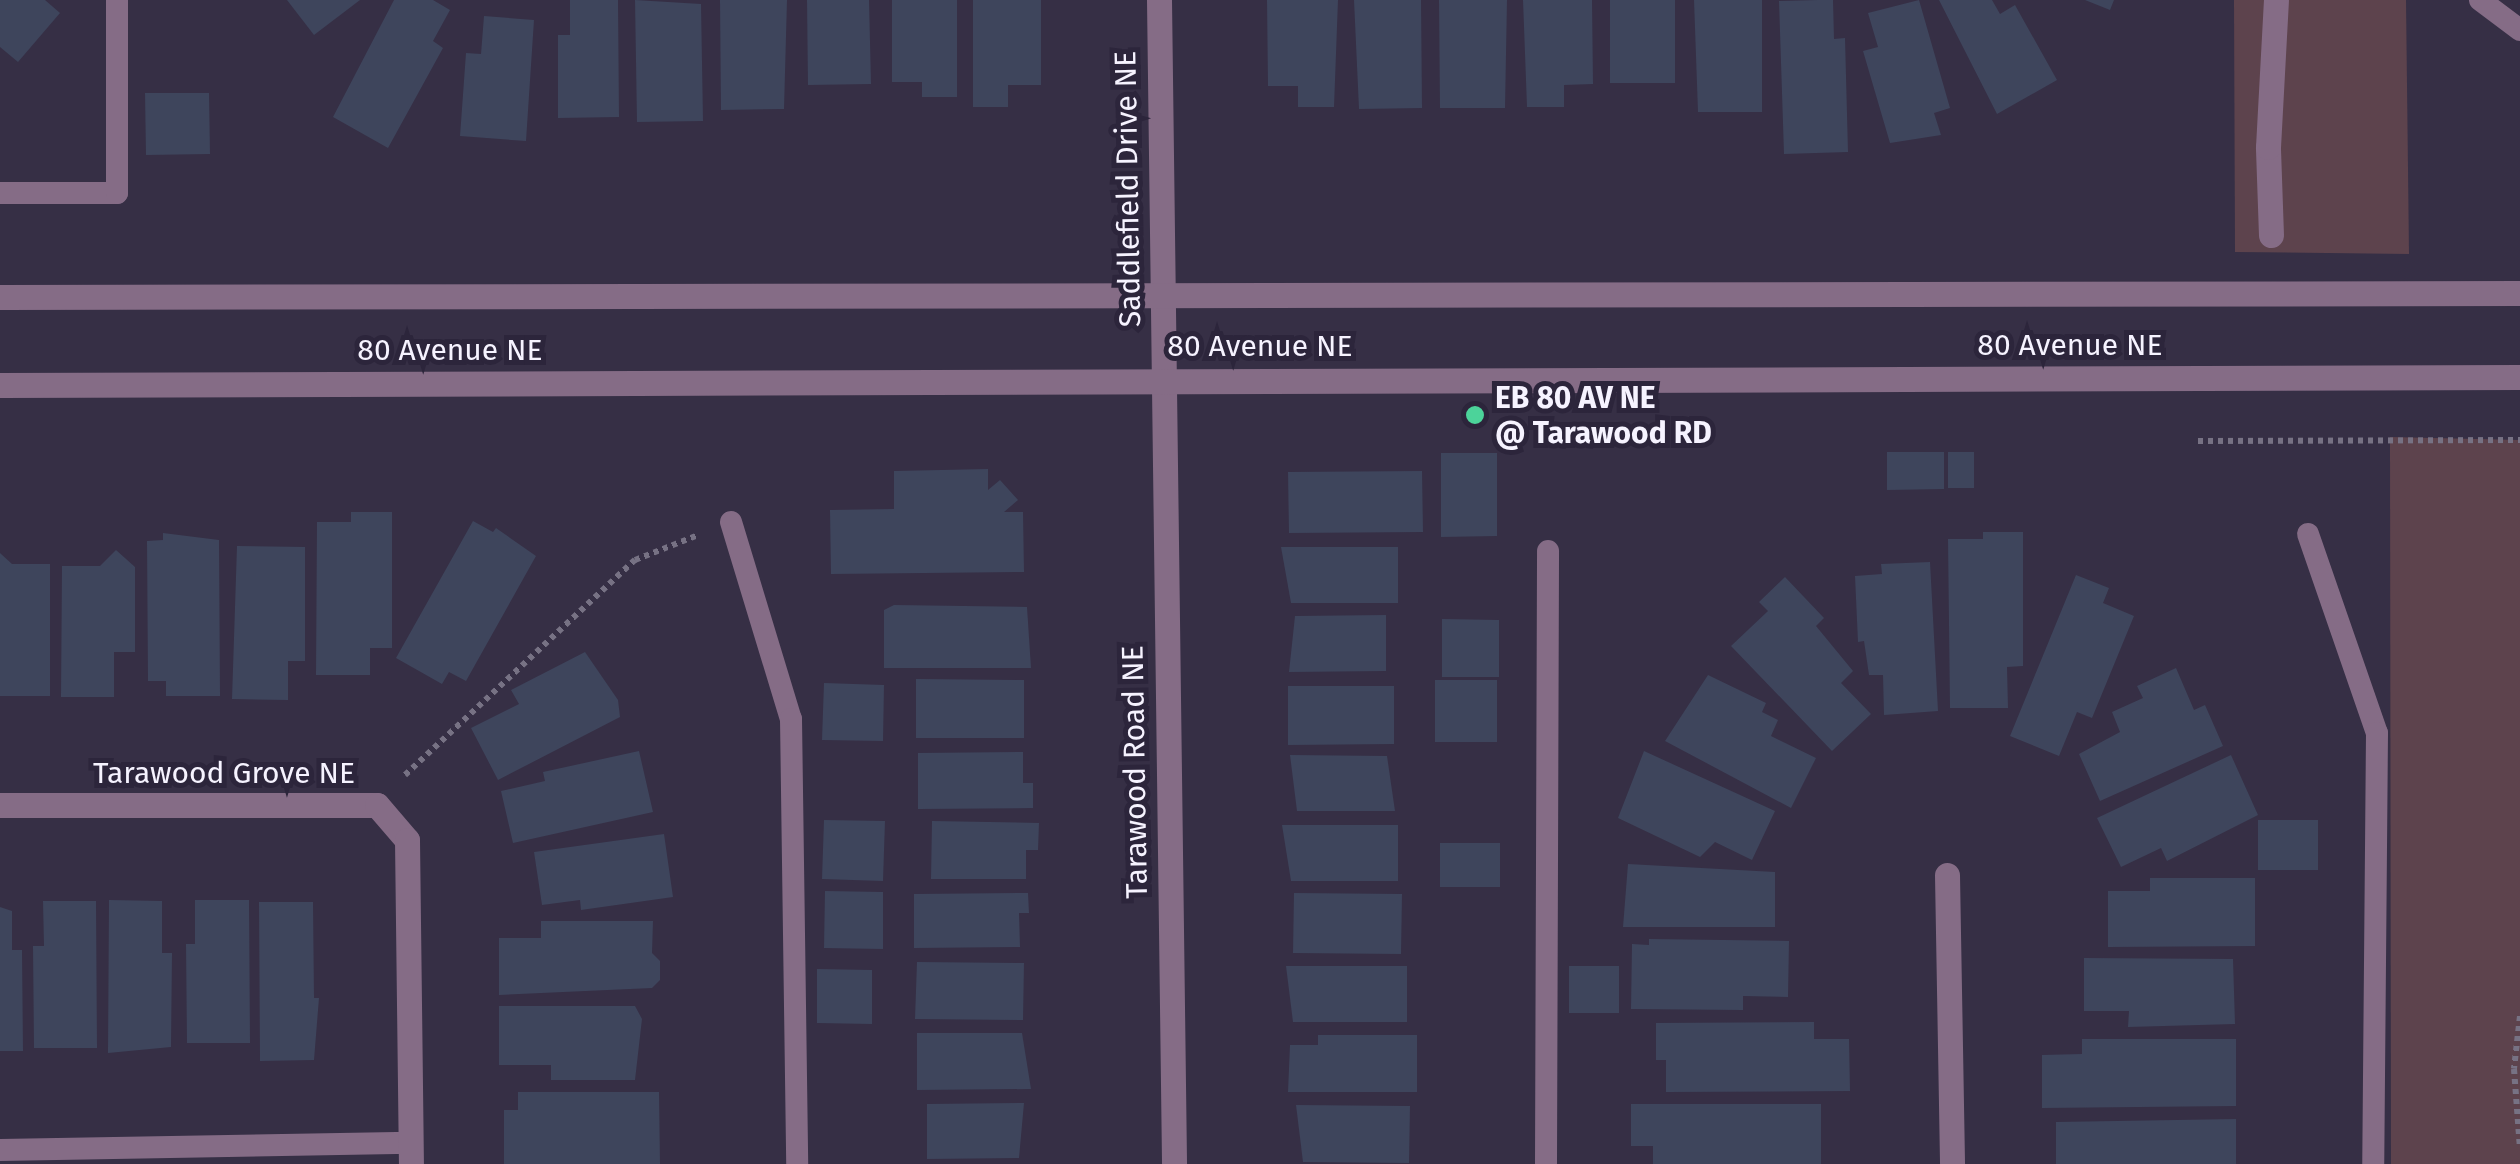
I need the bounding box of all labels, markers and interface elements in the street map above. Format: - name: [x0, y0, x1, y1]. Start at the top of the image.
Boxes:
- street label: Saddlefield Drive NE: [1108, 50, 1148, 328]
- street label: 80 Avenue NE: [1977, 327, 2163, 363]
- street label: 80 Avenue NE: [1167, 328, 1353, 364]
- street label: 80 Avenue NE: [357, 332, 543, 368]
- place label: EB 80 AV NE @ Tarawood RD: [1495, 380, 1712, 450]
- marker: EB 80 AV NE @ Tarawood RD: [1464, 404, 1486, 426]
- street label: Tarawood Road NE: [1115, 645, 1155, 899]
- street label: Tarawood Grove NE: [93, 755, 355, 791]

